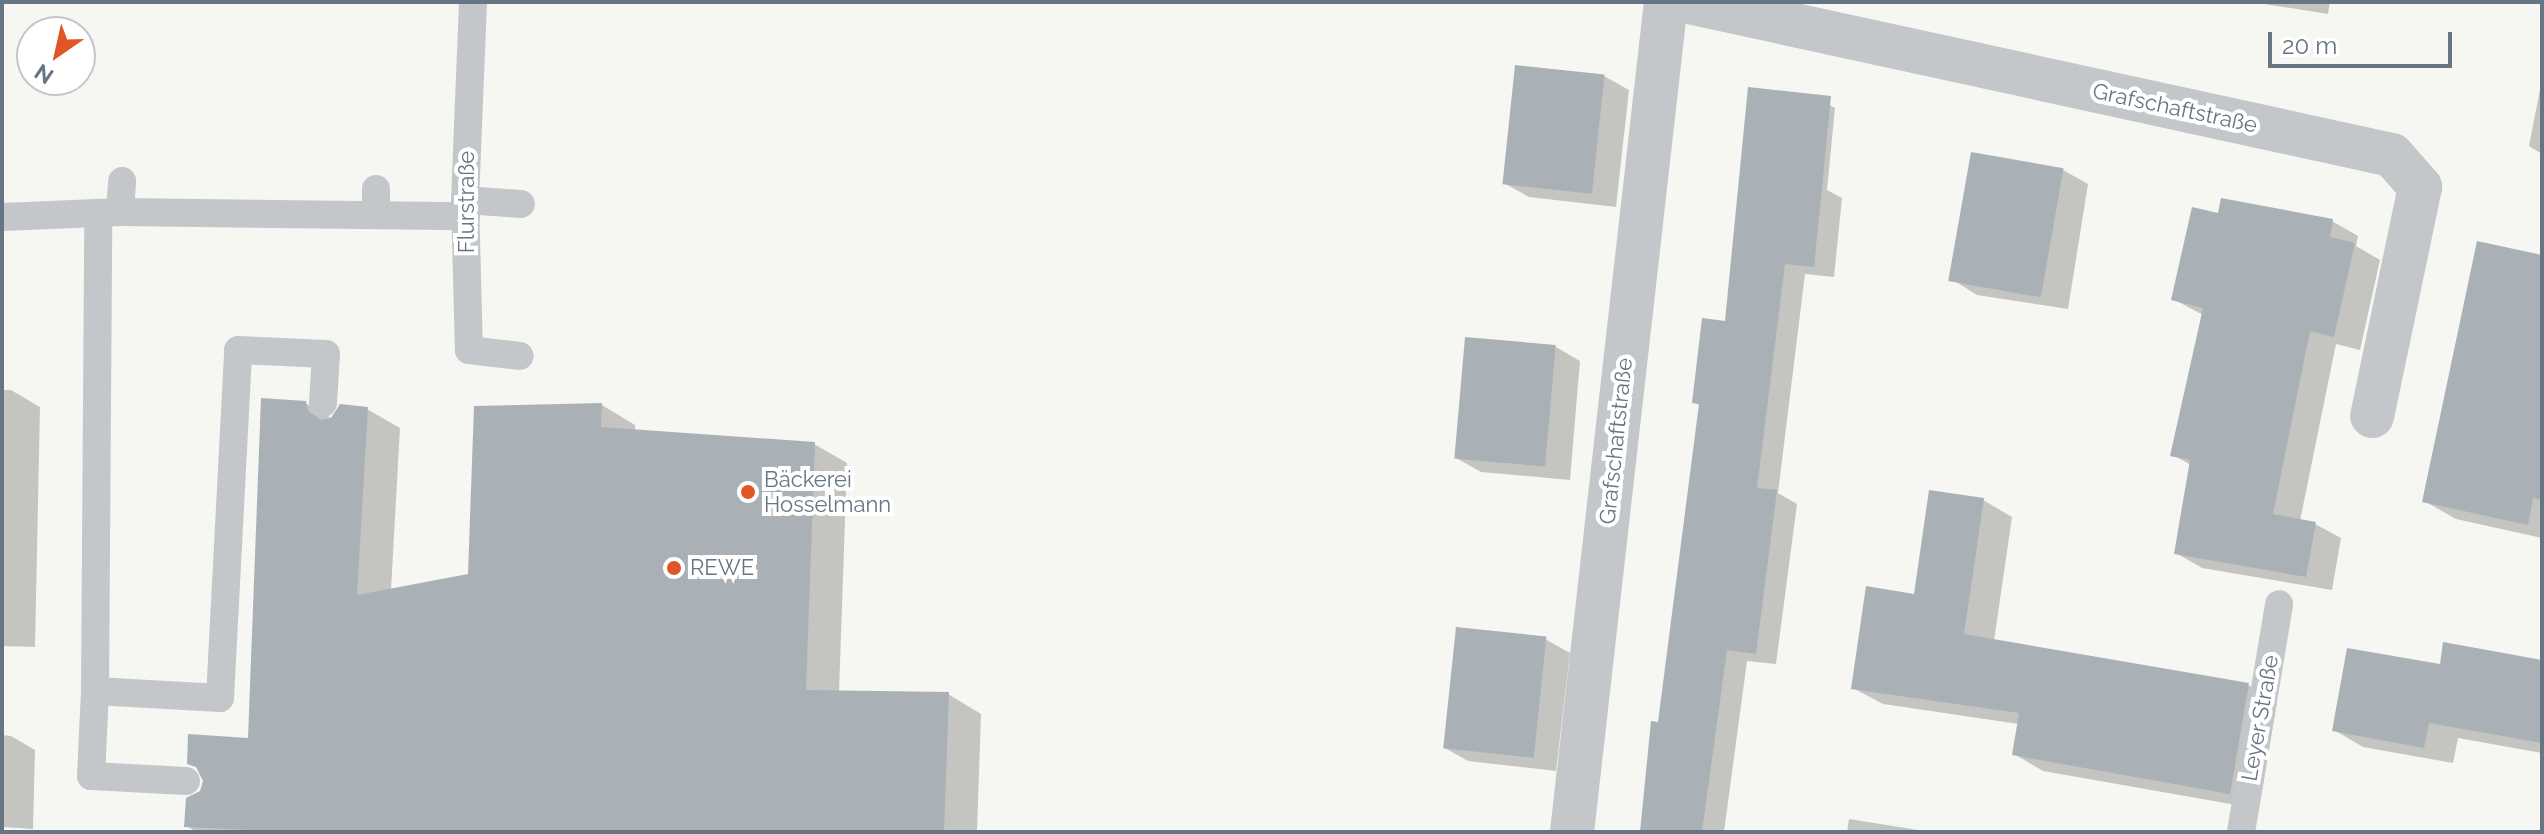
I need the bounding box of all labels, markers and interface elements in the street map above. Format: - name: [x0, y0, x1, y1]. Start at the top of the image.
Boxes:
- north arrow: [16, 16, 96, 96]
- scale bar: [2272, 16, 2456, 66]
- text: 20 m: [2282, 31, 2337, 60]
- text: N: [29, 59, 58, 90]
- street label: Grafschaftstraße: [2090, 78, 2260, 138]
- street label: Flurstraße: [454, 151, 480, 253]
- street label: Grafschaftstraße: [1594, 356, 1638, 526]
- place label: Bäckerei Hosselmann: [764, 466, 891, 518]
- marker: Bäckerei Hosselmann: [739, 483, 757, 501]
- place label: REWE: [690, 555, 754, 581]
- marker: REWE: [665, 559, 683, 577]
- street label: Leyer Straße: [2236, 653, 2284, 783]

